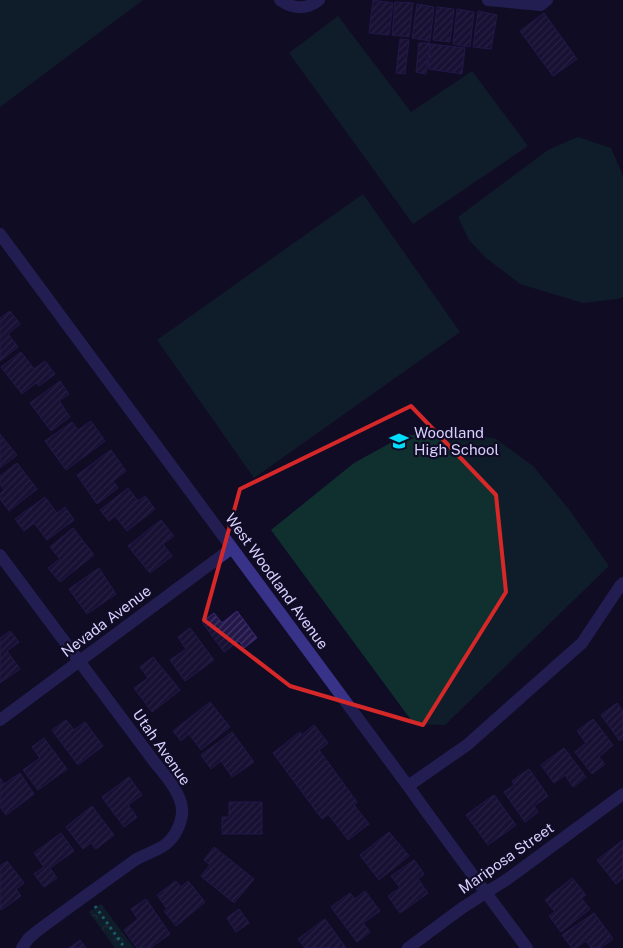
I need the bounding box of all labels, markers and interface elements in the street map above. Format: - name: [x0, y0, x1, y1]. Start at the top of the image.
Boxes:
- place label: Woodland High School: [414, 424, 499, 458]
- school or university icon: Woodland High School: [388, 430, 410, 452]
- street label: West Woodland Avenue: [222, 510, 332, 652]
- street label: Nevada Avenue: [58, 582, 154, 660]
- street label: Utah Avenue: [130, 706, 194, 788]
- street label: Mariposa Street: [455, 819, 557, 897]

